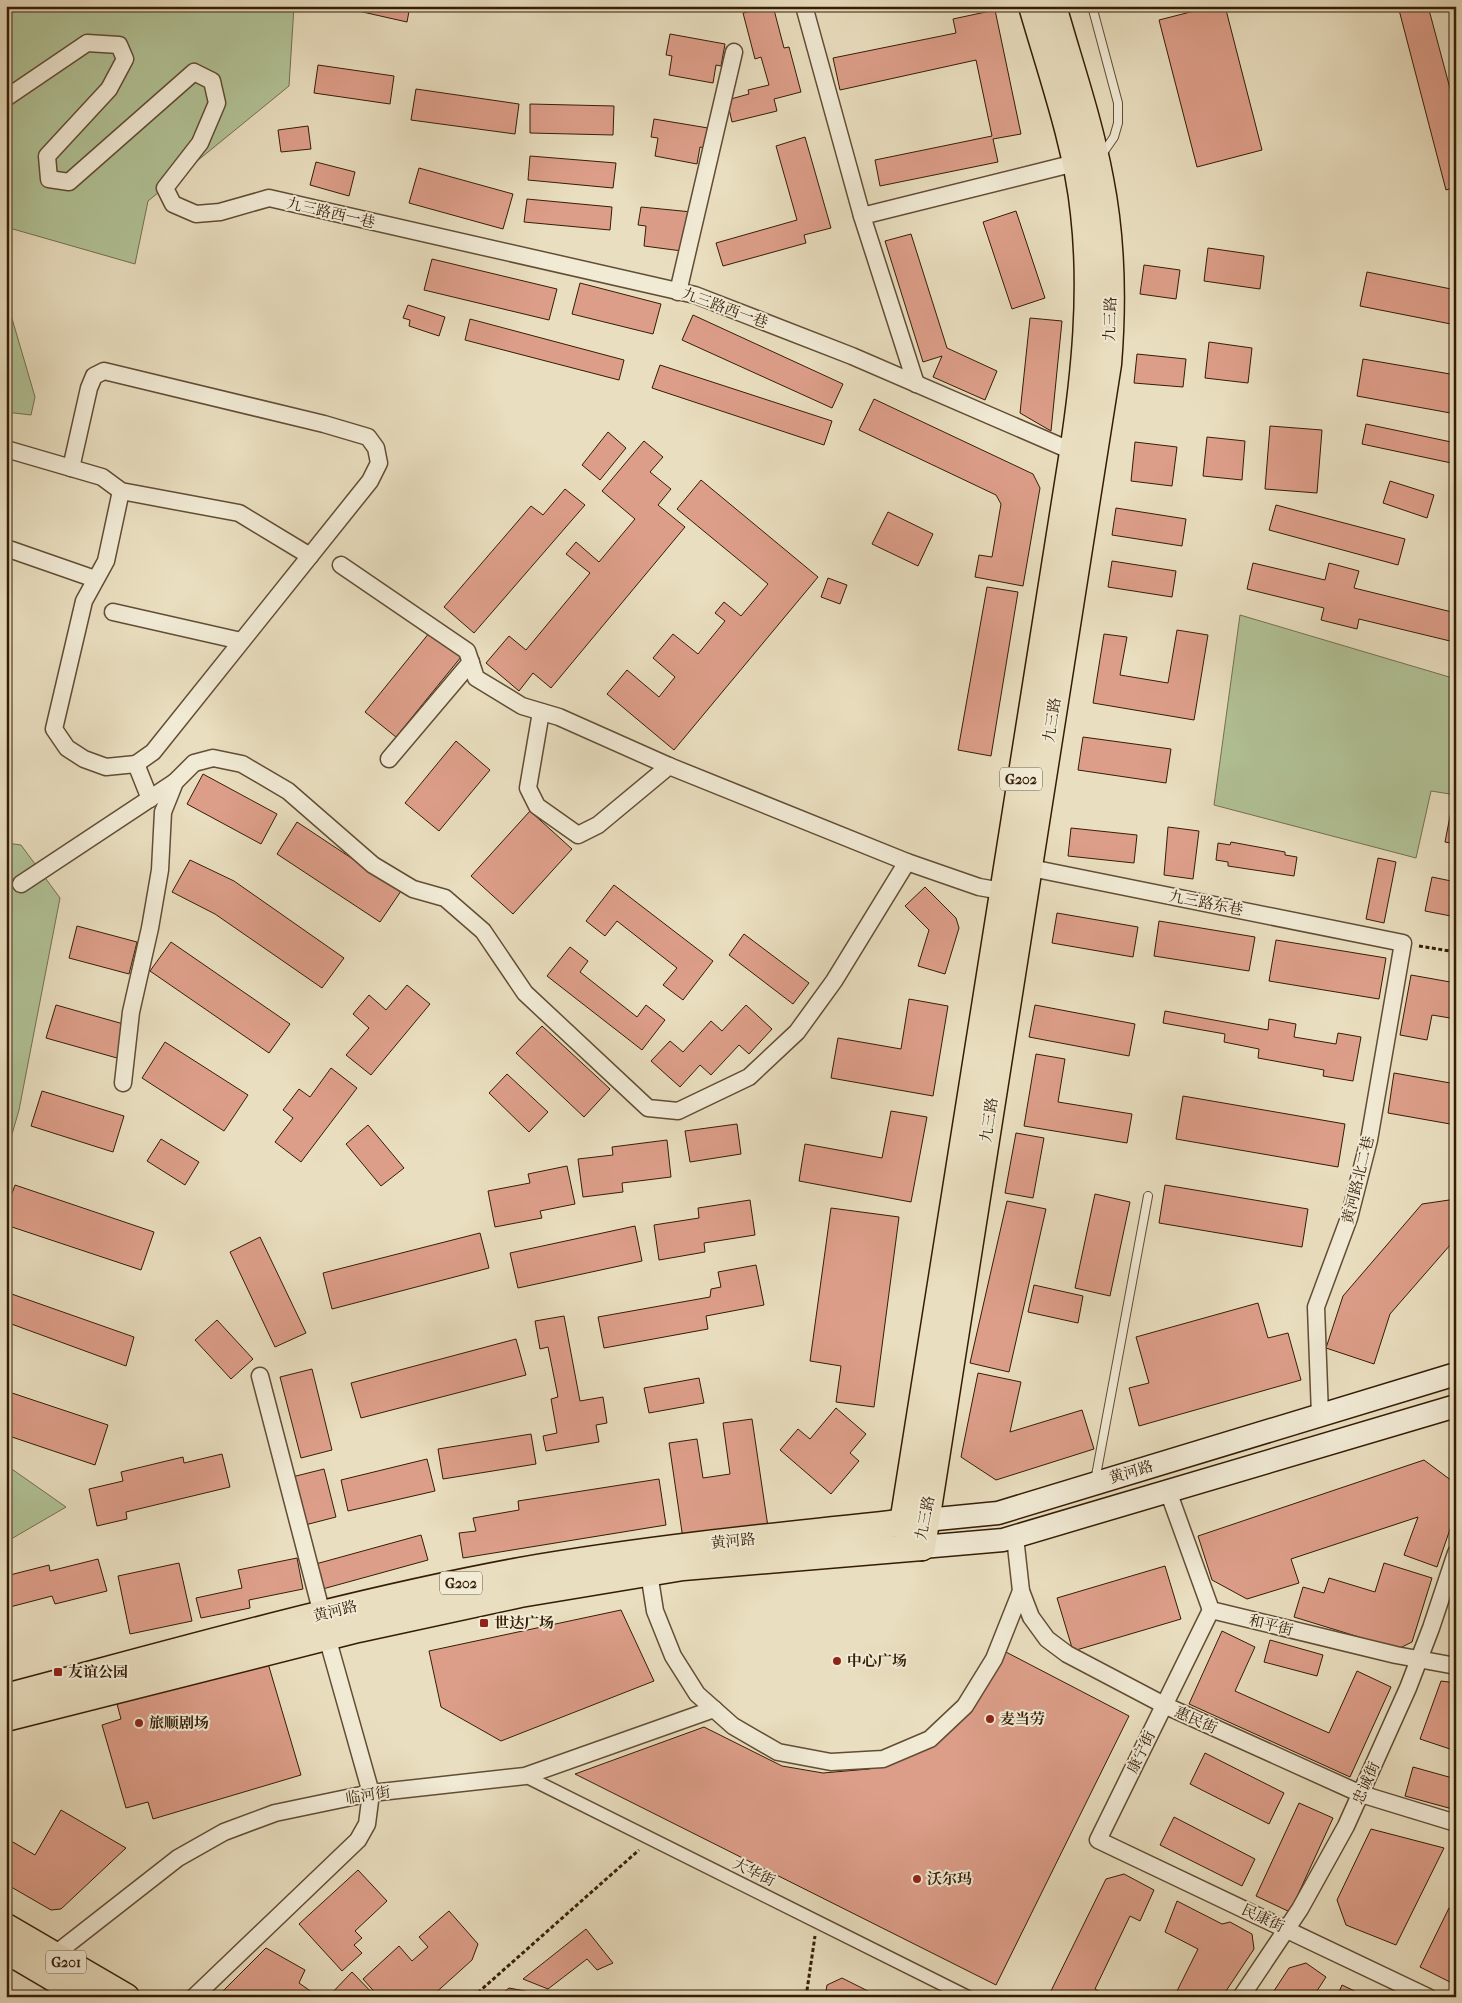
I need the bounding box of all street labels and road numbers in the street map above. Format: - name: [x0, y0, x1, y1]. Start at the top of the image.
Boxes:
- street label: 九三路西一巷: [285, 194, 377, 232]
- street label: 九三路西一巷: [680, 284, 770, 332]
- street label: 九三路: [1100, 296, 1120, 342]
- street label: 九三路: [1040, 696, 1064, 744]
- road number: G202: [1000, 768, 1042, 791]
- street label: 九三路东巷: [1167, 887, 1245, 919]
- street label: 九三路: [977, 1096, 1001, 1144]
- street label: 黄河路北二巷: [1338, 1134, 1378, 1226]
- street label: 黄河路: [1107, 1457, 1155, 1487]
- street label: 九三路: [912, 1494, 938, 1542]
- street label: 黄河路: [710, 1530, 756, 1552]
- road number: G202: [440, 1572, 482, 1595]
- street label: 黄河路: [311, 1597, 359, 1625]
- street label: 和平街: [1247, 1611, 1295, 1639]
- street label: 惠民街: [1172, 1703, 1220, 1737]
- street label: 康宁街: [1123, 1728, 1159, 1776]
- street label: 忠诚街: [1349, 1759, 1383, 1807]
- street label: 临河街: [344, 1783, 392, 1807]
- street label: 大华街: [730, 1854, 778, 1890]
- street label: 民康街: [1239, 1900, 1287, 1936]
- road number: G201: [46, 1950, 86, 1974]

